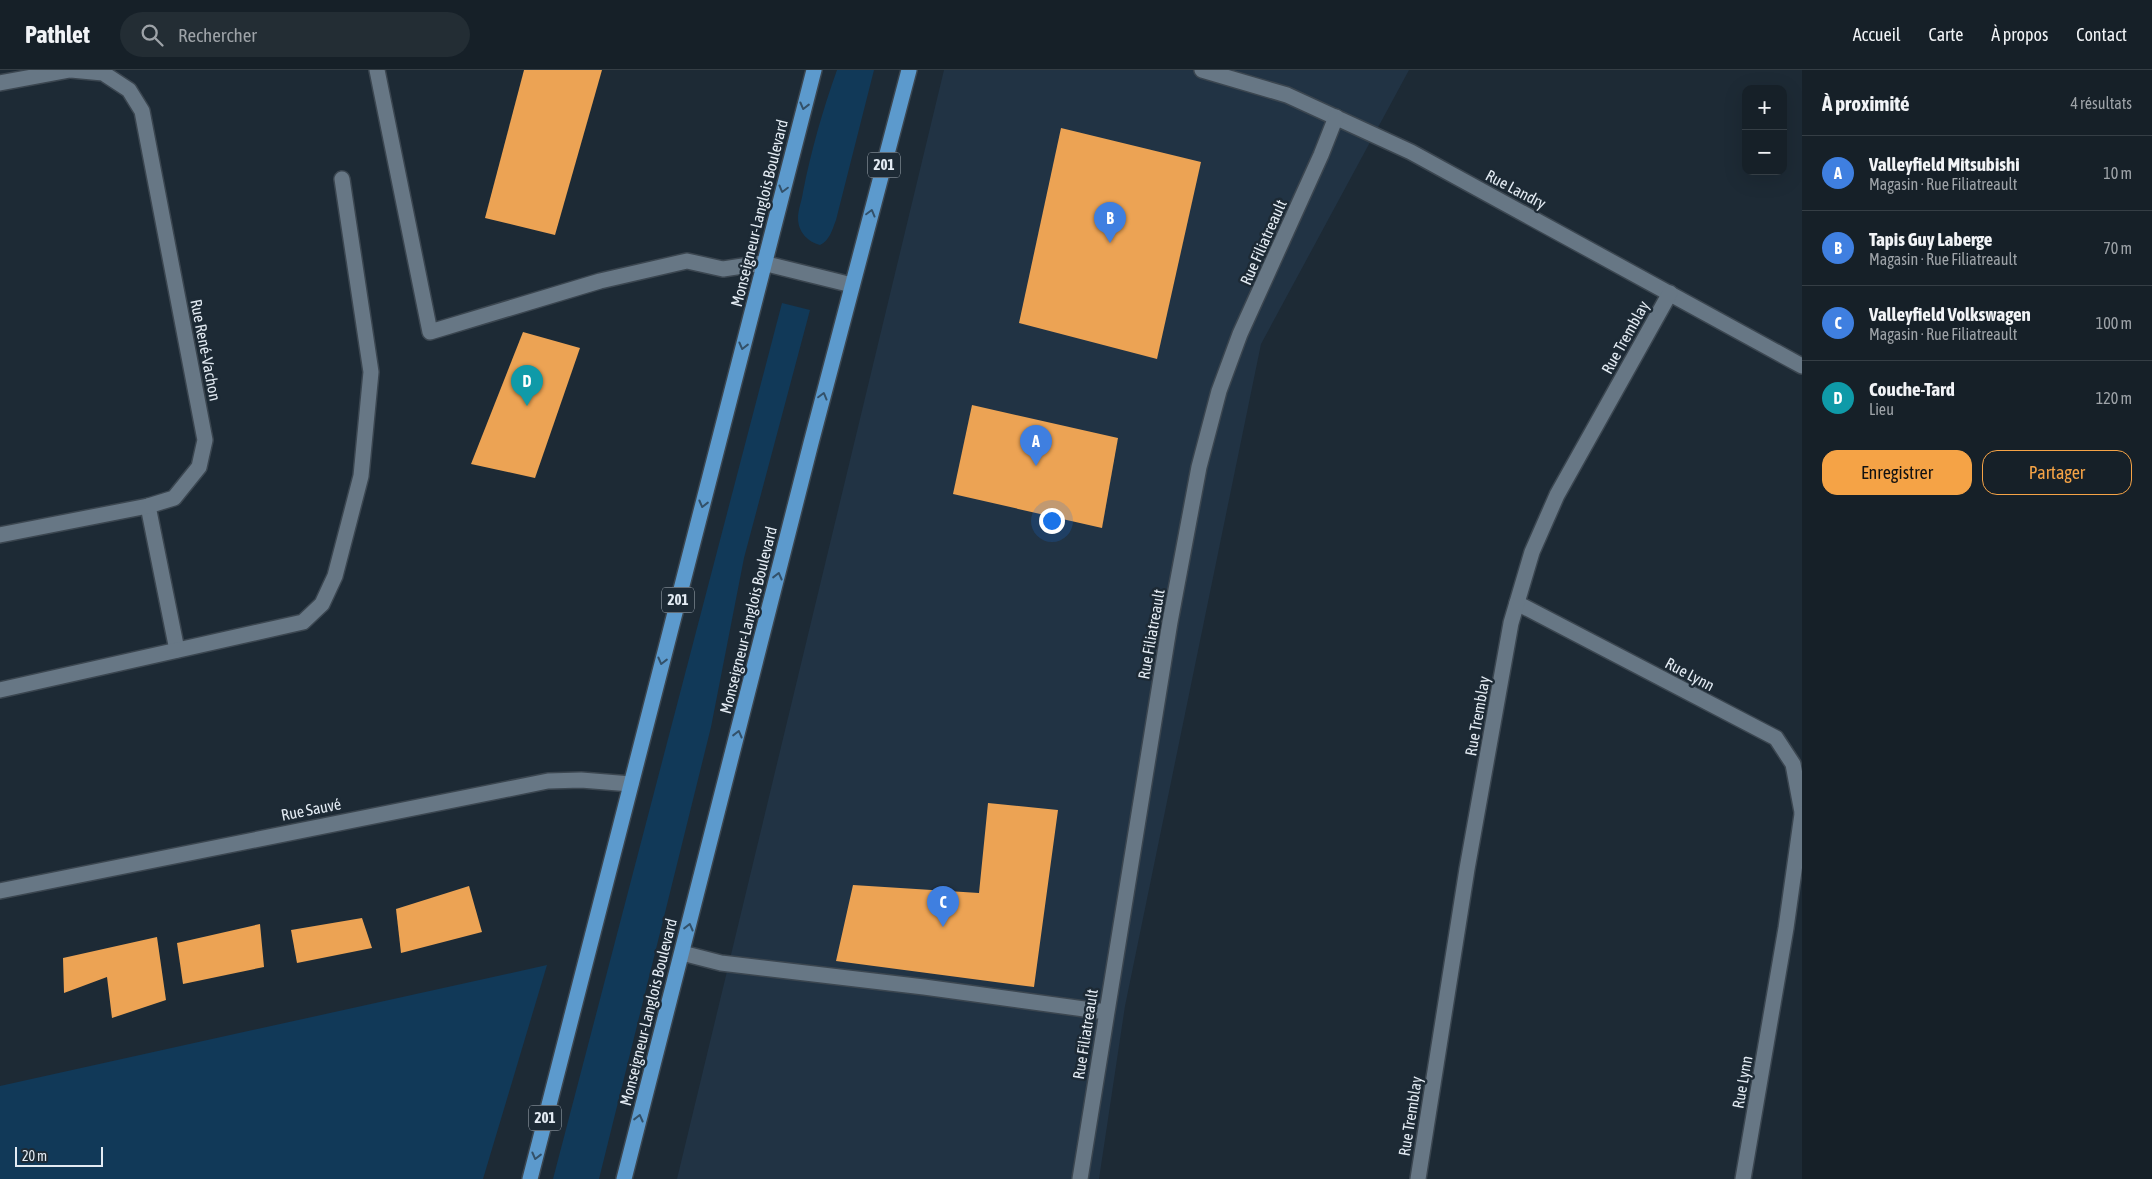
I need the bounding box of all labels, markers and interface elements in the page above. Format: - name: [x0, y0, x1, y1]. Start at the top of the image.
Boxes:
- search box: [120, 12, 470, 57]
- text: Pathlet: [25, 21, 90, 48]
- icon: search: [138, 21, 166, 49]
- text: Rechercher: [178, 24, 257, 46]
- text: Accueil: [1853, 24, 1901, 45]
- text: Carte: [1929, 24, 1963, 45]
- text: À propos: [1991, 24, 2048, 45]
- text: Contact: [2076, 24, 2127, 45]
- map controls: [1742, 85, 1787, 175]
- button: +: [1742, 85, 1787, 130]
- text: À proximité: [1822, 91, 1910, 115]
- text: 4 résultats: [2070, 94, 2132, 112]
- one-way arrow: [800, 101, 810, 109]
- street label: Monseigneur-Langlois Boulevard: [727, 117, 792, 309]
- button: −: [1742, 130, 1787, 175]
- road number: 201: [868, 152, 900, 178]
- text: Valleyfield Mitsubishi: [1869, 153, 2020, 175]
- text: A: [1834, 164, 1842, 182]
- text: 10 m: [2103, 164, 2132, 182]
- street label: Rue Landry: [1482, 166, 1549, 213]
- text: Magasin · Rue Filiatreault: [1869, 175, 2017, 193]
- one-way arrow: [778, 184, 789, 193]
- street label: Rue Filiatreault: [1236, 196, 1290, 287]
- pin: B: [1094, 202, 1126, 243]
- one-way arrow: [866, 210, 876, 218]
- text: Tapis Guy Laberge: [1869, 228, 1992, 250]
- text: B: [1834, 239, 1842, 257]
- text: 70 m: [2103, 239, 2132, 257]
- text: Magasin · Rue Filiatreault: [1869, 250, 2017, 268]
- street label: Rue Tremblay: [1598, 297, 1653, 377]
- street label: Rue René-Vachon: [187, 298, 225, 402]
- text: Valleyfield Volkswagen: [1869, 303, 2031, 325]
- text: C: [1834, 314, 1842, 332]
- text: 100 m: [2096, 314, 2132, 332]
- text: Magasin · Rue Filiatreault: [1869, 325, 2017, 343]
- one-way arrow: [738, 342, 748, 350]
- pin: D: [511, 365, 543, 406]
- text: Couche-Tard: [1869, 378, 1955, 400]
- text: D: [1834, 389, 1842, 407]
- text: 120 m: [2096, 389, 2132, 407]
- one-way arrow: [817, 392, 828, 401]
- text: Lieu: [1869, 400, 1894, 418]
- pin: A: [1020, 425, 1052, 466]
- button: Enregistrer: [1822, 450, 1972, 495]
- button: Partager: [1982, 450, 2132, 495]
- one-way arrow: [698, 499, 709, 508]
- your location: [1039, 508, 1065, 534]
- street label: Monseigneur-Langlois Boulevard: [716, 524, 781, 716]
- one-way arrow: [772, 573, 782, 581]
- street label: Rue Filiatreault: [1134, 587, 1168, 681]
- road number: 201: [662, 588, 694, 612]
- street label: Rue Lynn: [1662, 654, 1718, 695]
- one-way arrow: [658, 657, 668, 665]
- street label: Rue Tremblay: [1461, 674, 1494, 757]
- one-way arrow: [732, 729, 743, 738]
- street label: Rue Sauvé: [279, 794, 343, 824]
- pin: C: [927, 886, 959, 927]
- street label: Monseigneur-Langlois Boulevard: [616, 916, 681, 1108]
- one-way arrow: [683, 923, 693, 931]
- street label: Rue Filiatreault: [1069, 987, 1101, 1080]
- street label: Rue Lynn: [1729, 1054, 1756, 1110]
- street label: Rue Tremblay: [1395, 1074, 1426, 1157]
- road number: 201: [529, 1106, 561, 1130]
- one-way arrow: [633, 1113, 644, 1122]
- scale bar: [15, 1144, 102, 1167]
- text: 20 m: [22, 1148, 47, 1164]
- one-way arrow: [531, 1151, 541, 1159]

